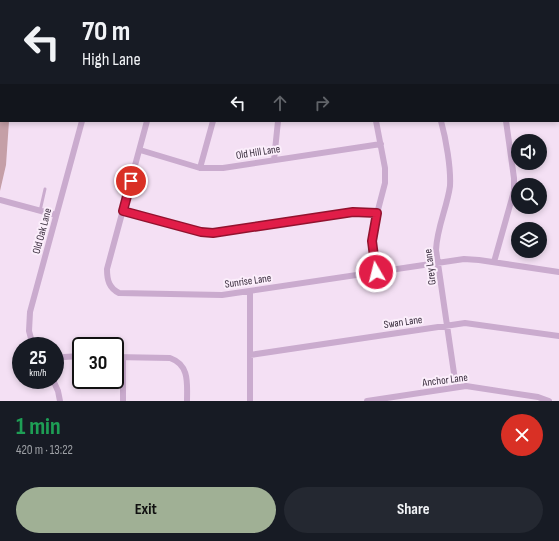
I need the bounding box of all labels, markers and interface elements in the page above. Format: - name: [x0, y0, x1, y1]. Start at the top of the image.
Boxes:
- text: 70 m: [82, 15, 130, 48]
- icon: left: [16, 16, 68, 68]
- text: High Lane: [82, 49, 141, 70]
- icon: left: [227, 92, 249, 114]
- icon: ahead: [269, 92, 291, 114]
- icon: right: [311, 92, 333, 114]
- map controls: [511, 134, 547, 258]
- button: sound: [511, 134, 547, 170]
- street label: Old Hill Lane: [235, 142, 281, 162]
- pin: [114, 164, 148, 198]
- icon: arrive: [120, 170, 142, 192]
- button: search: [511, 178, 547, 214]
- street label: Old Oak Lane: [30, 207, 54, 255]
- button: layers: [511, 222, 547, 258]
- street label: Grey Lane: [421, 248, 439, 286]
- position arrow: [355, 251, 397, 293]
- street label: Sunrise Lane: [224, 271, 272, 291]
- street label: Swan Lane: [383, 313, 423, 331]
- speed limit sign: 30: [72, 337, 124, 389]
- text: 25: [29, 346, 47, 370]
- text: km/h: [29, 367, 47, 379]
- street label: Anchor Lane: [421, 371, 468, 389]
- text: 1 min: [16, 412, 61, 441]
- button: close: [501, 414, 543, 456]
- text: 420 m · 13:22: [16, 442, 73, 458]
- button: Exit: [16, 487, 276, 533]
- button: Share: [284, 487, 543, 533]

